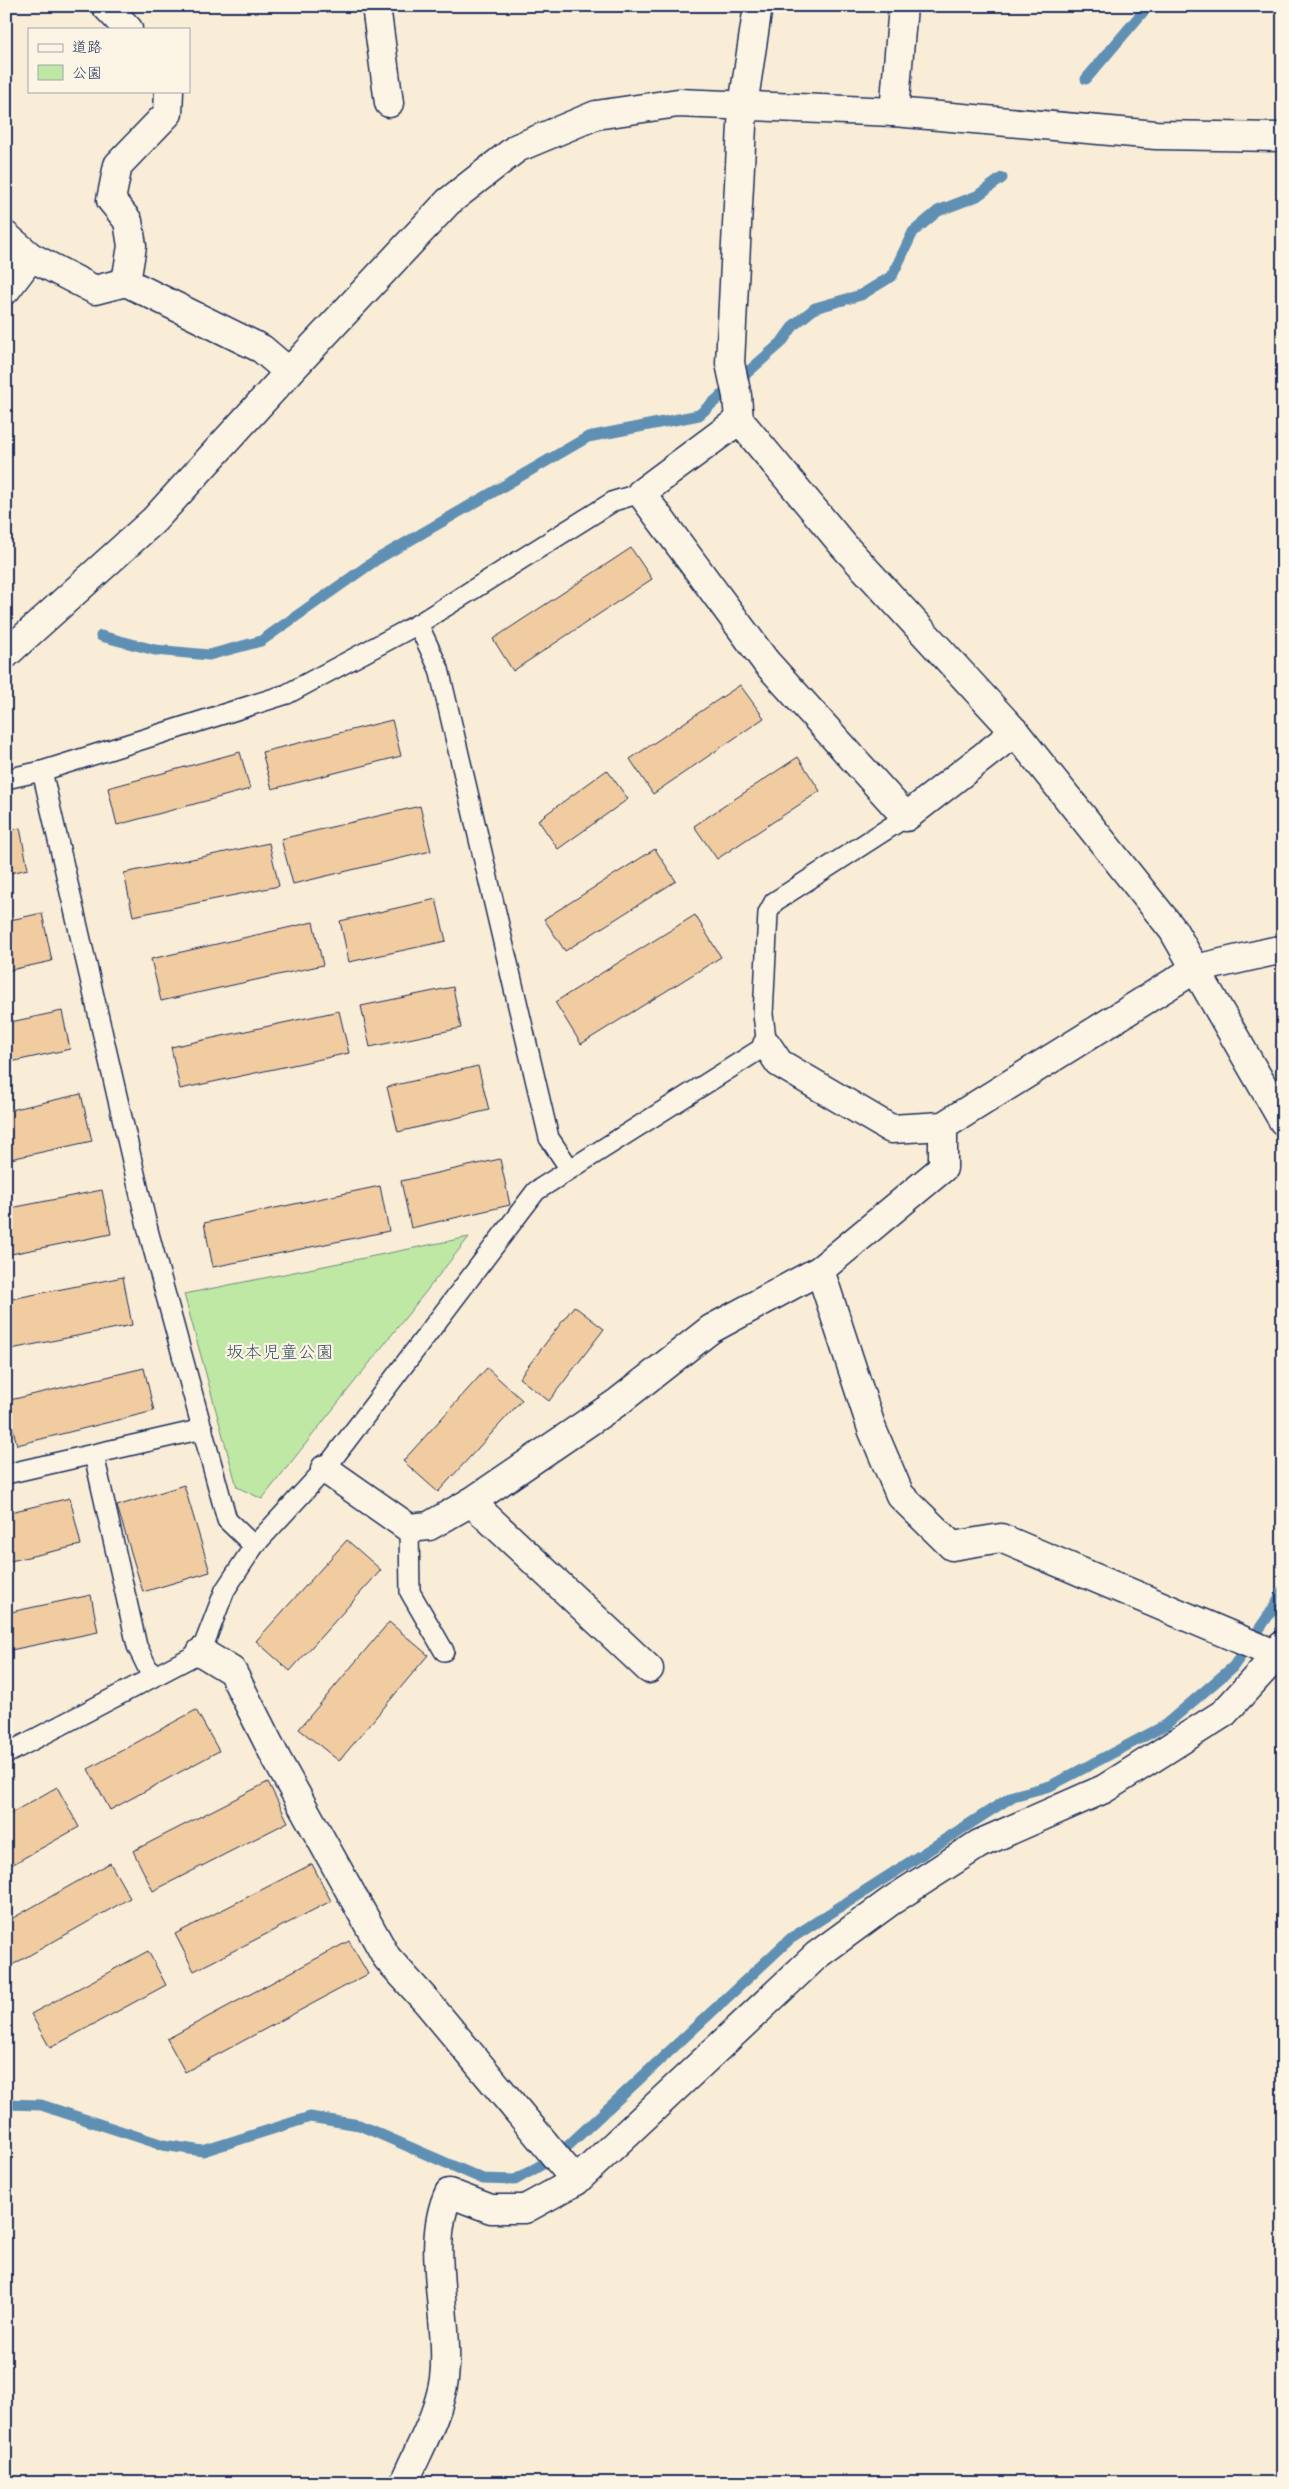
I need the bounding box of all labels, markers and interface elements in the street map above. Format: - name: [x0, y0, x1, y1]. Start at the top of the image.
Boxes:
- legend: [28, 28, 190, 92]
- text: 道路: [72, 36, 102, 60]
- text: 公園: [72, 62, 102, 86]
- park label: 坂本児童公園: [226, 1339, 334, 1368]

